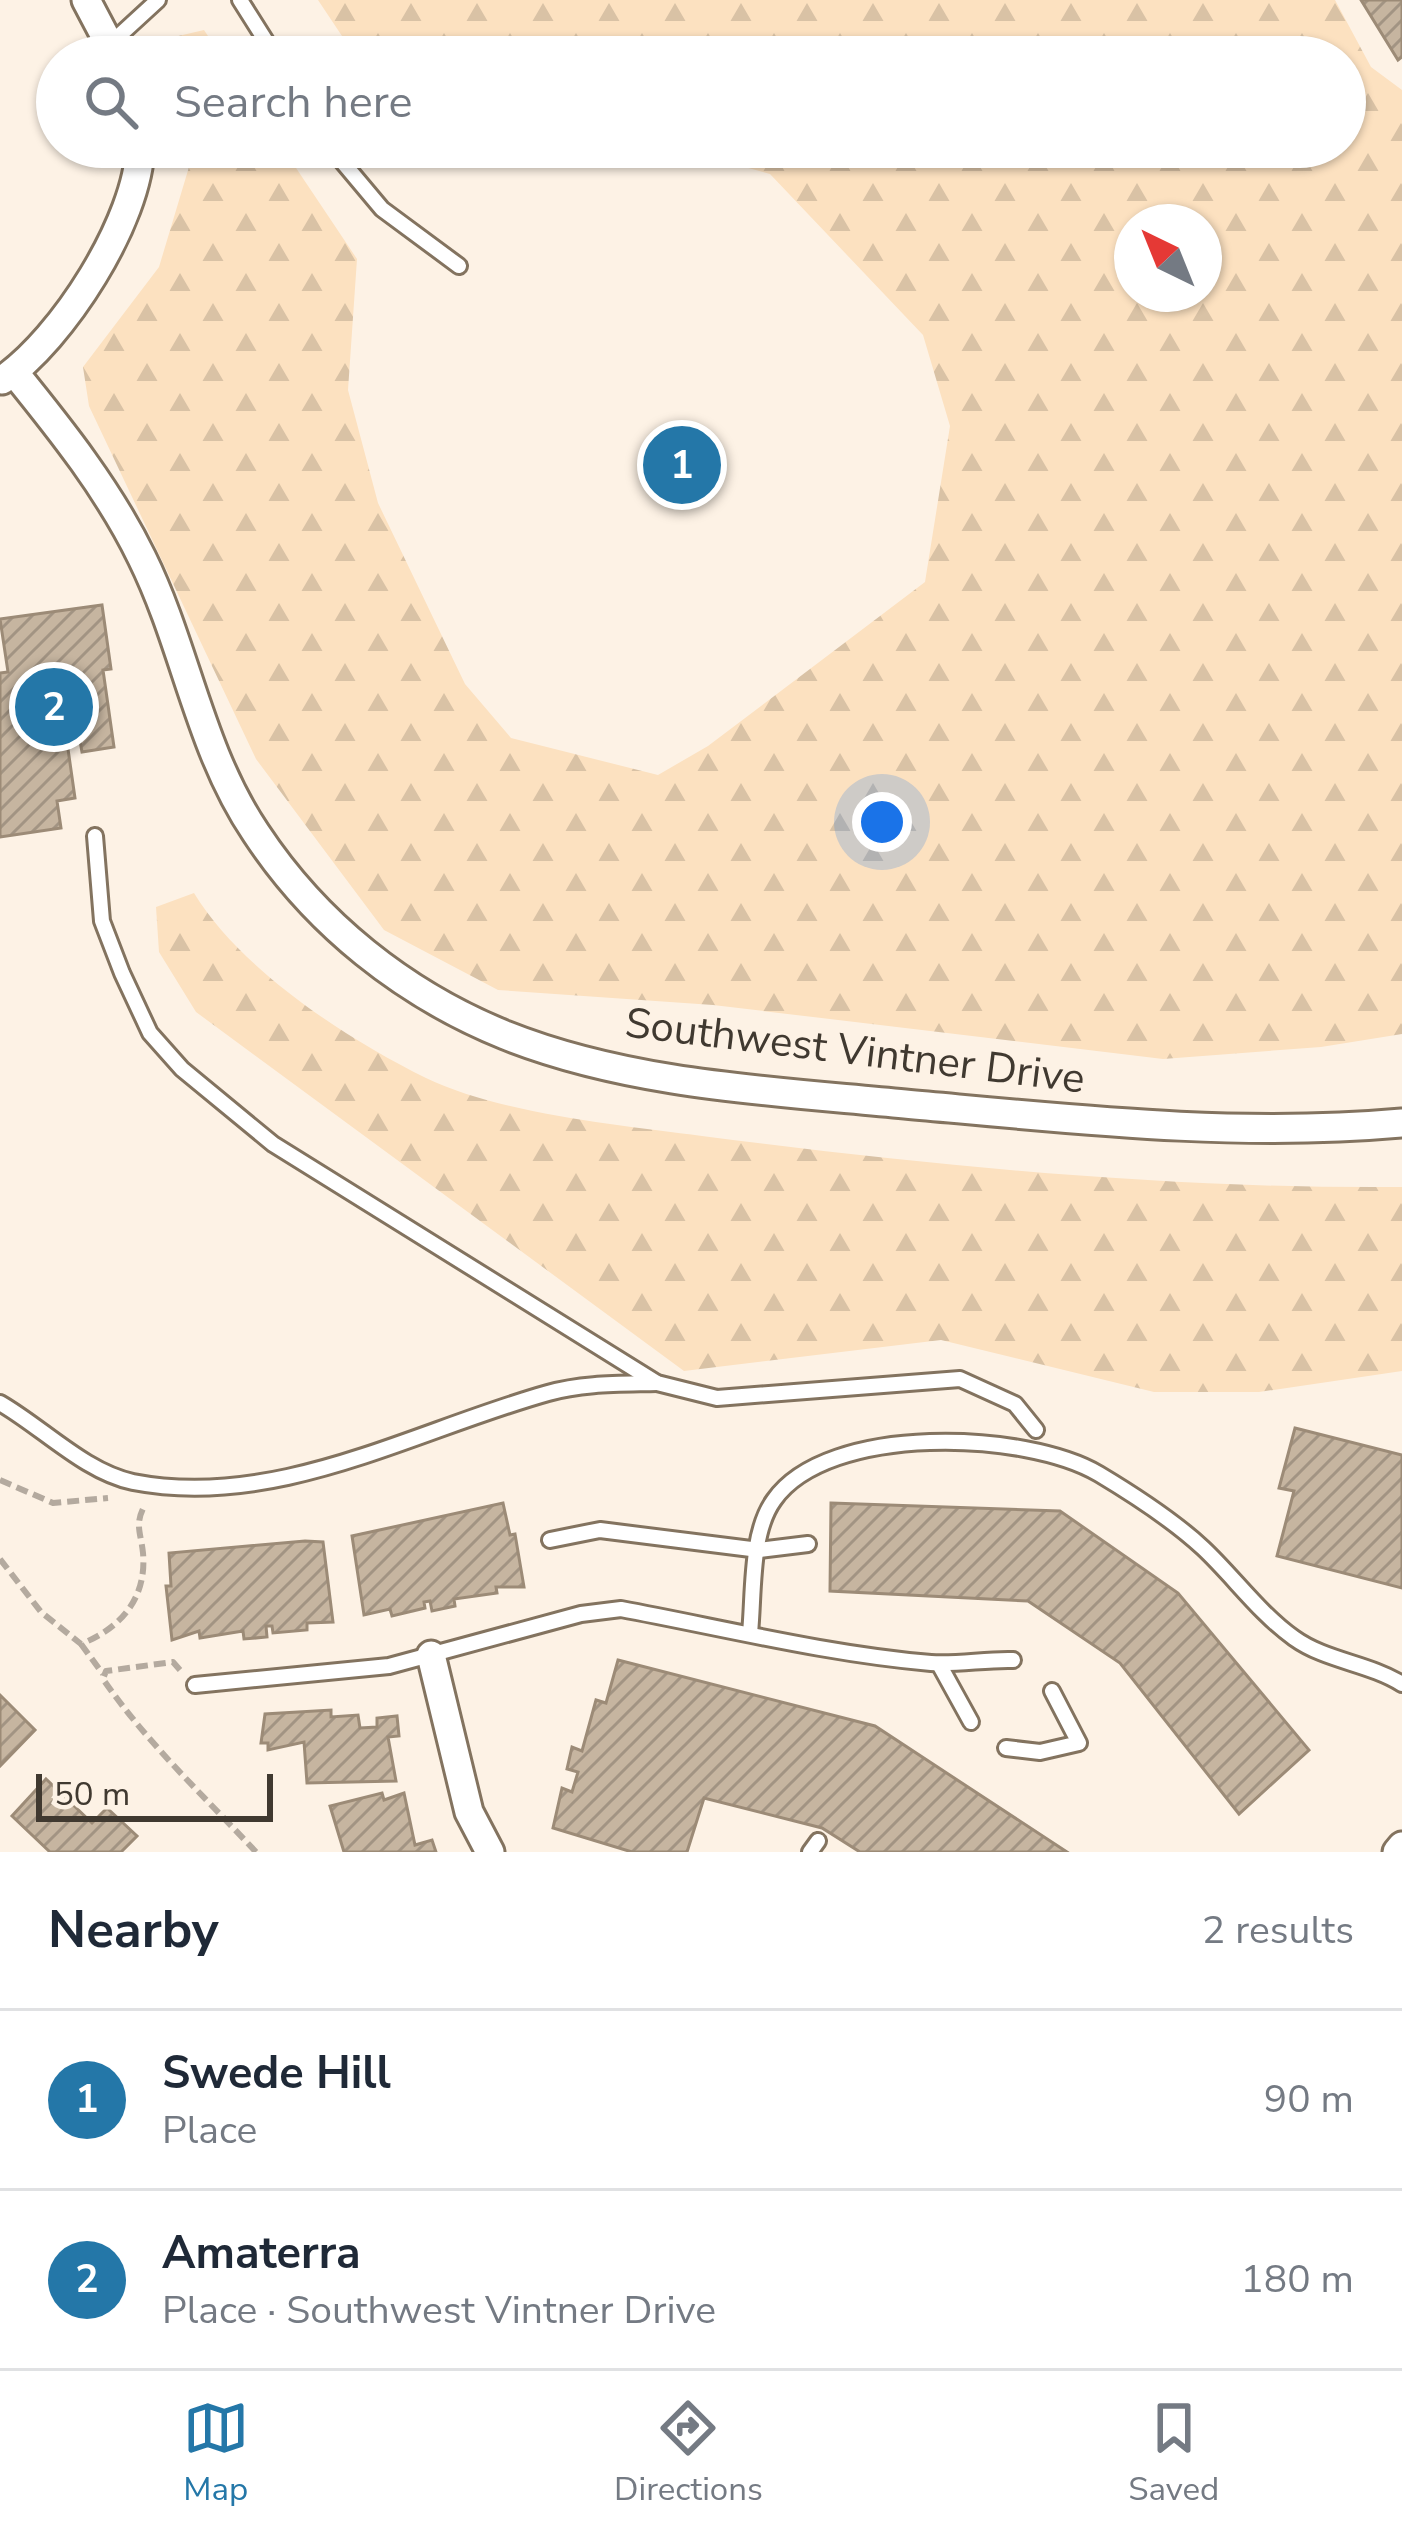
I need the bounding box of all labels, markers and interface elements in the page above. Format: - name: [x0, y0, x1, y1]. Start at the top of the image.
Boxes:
- search box: [36, 36, 1366, 168]
- icon: search: [78, 69, 144, 135]
- text: Search here: [174, 72, 413, 133]
- north arrow: [1114, 204, 1222, 312]
- pin: 1: [643, 420, 721, 510]
- pin: 2: [15, 662, 93, 752]
- your location: [852, 792, 912, 852]
- street label: Southwest Vintner Drive: [622, 995, 1088, 1107]
- scale bar: [36, 1768, 273, 1821]
- text: 50 m: [54, 1772, 130, 1817]
- text: Nearby: [48, 1895, 219, 1965]
- text: 2 results: [1202, 1904, 1354, 1957]
- text: Swede Hill: [162, 2043, 391, 2104]
- text: 1: [75, 2073, 99, 2126]
- text: 90 m: [1264, 2073, 1354, 2126]
- text: Place: [162, 2104, 257, 2157]
- text: Amaterra: [162, 2223, 361, 2284]
- text: 2: [75, 2253, 99, 2306]
- text: 180 m: [1240, 2253, 1354, 2306]
- text: Place · Southwest Vintner Drive: [162, 2284, 716, 2337]
- tab: Map: [183, 2395, 249, 2512]
- tab: Directions: [614, 2395, 763, 2512]
- tab: Saved: [1128, 2395, 1219, 2512]

